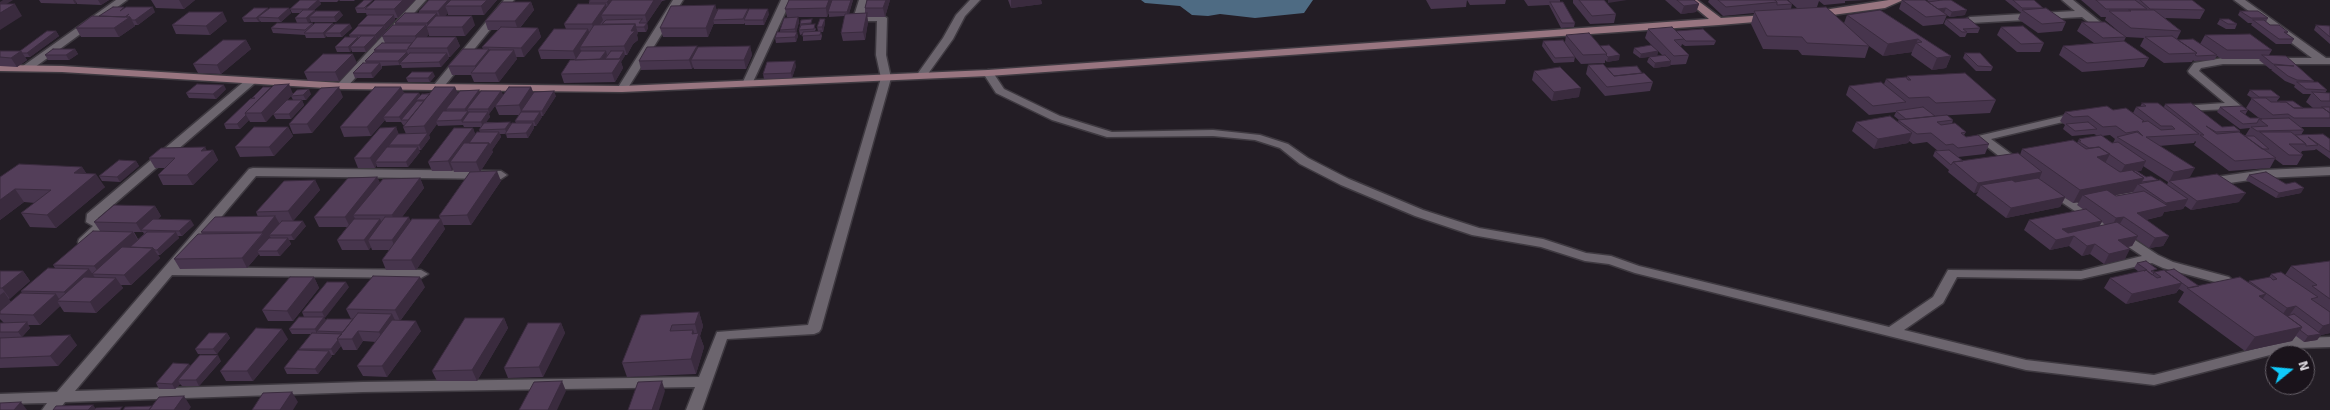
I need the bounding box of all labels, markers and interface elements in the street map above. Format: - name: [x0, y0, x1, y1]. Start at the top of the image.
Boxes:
- north arrow: [2265, 345, 2315, 395]
- text: N: [2294, 359, 2313, 373]

